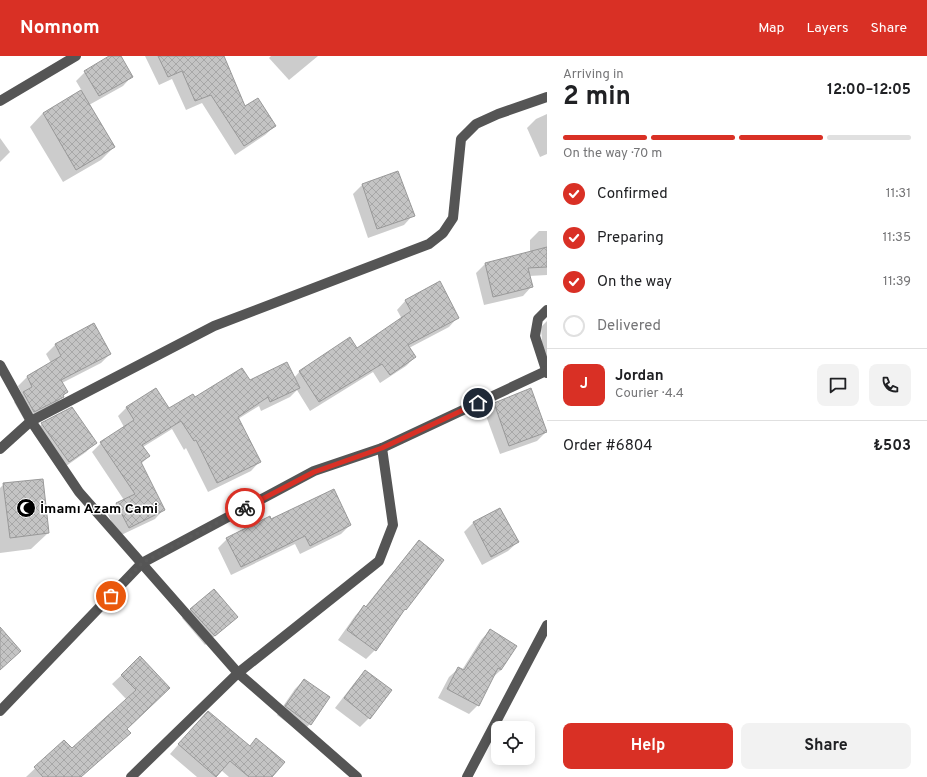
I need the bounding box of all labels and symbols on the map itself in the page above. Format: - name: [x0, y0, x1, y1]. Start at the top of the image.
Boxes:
- pin: [461, 386, 495, 420]
- courier: [225, 488, 265, 528]
- mosque icon: İmamı Azam Cami: [15, 497, 37, 519]
- place label: İmamı Azam Cami: [40, 501, 158, 518]
- pin: [94, 579, 128, 613]

